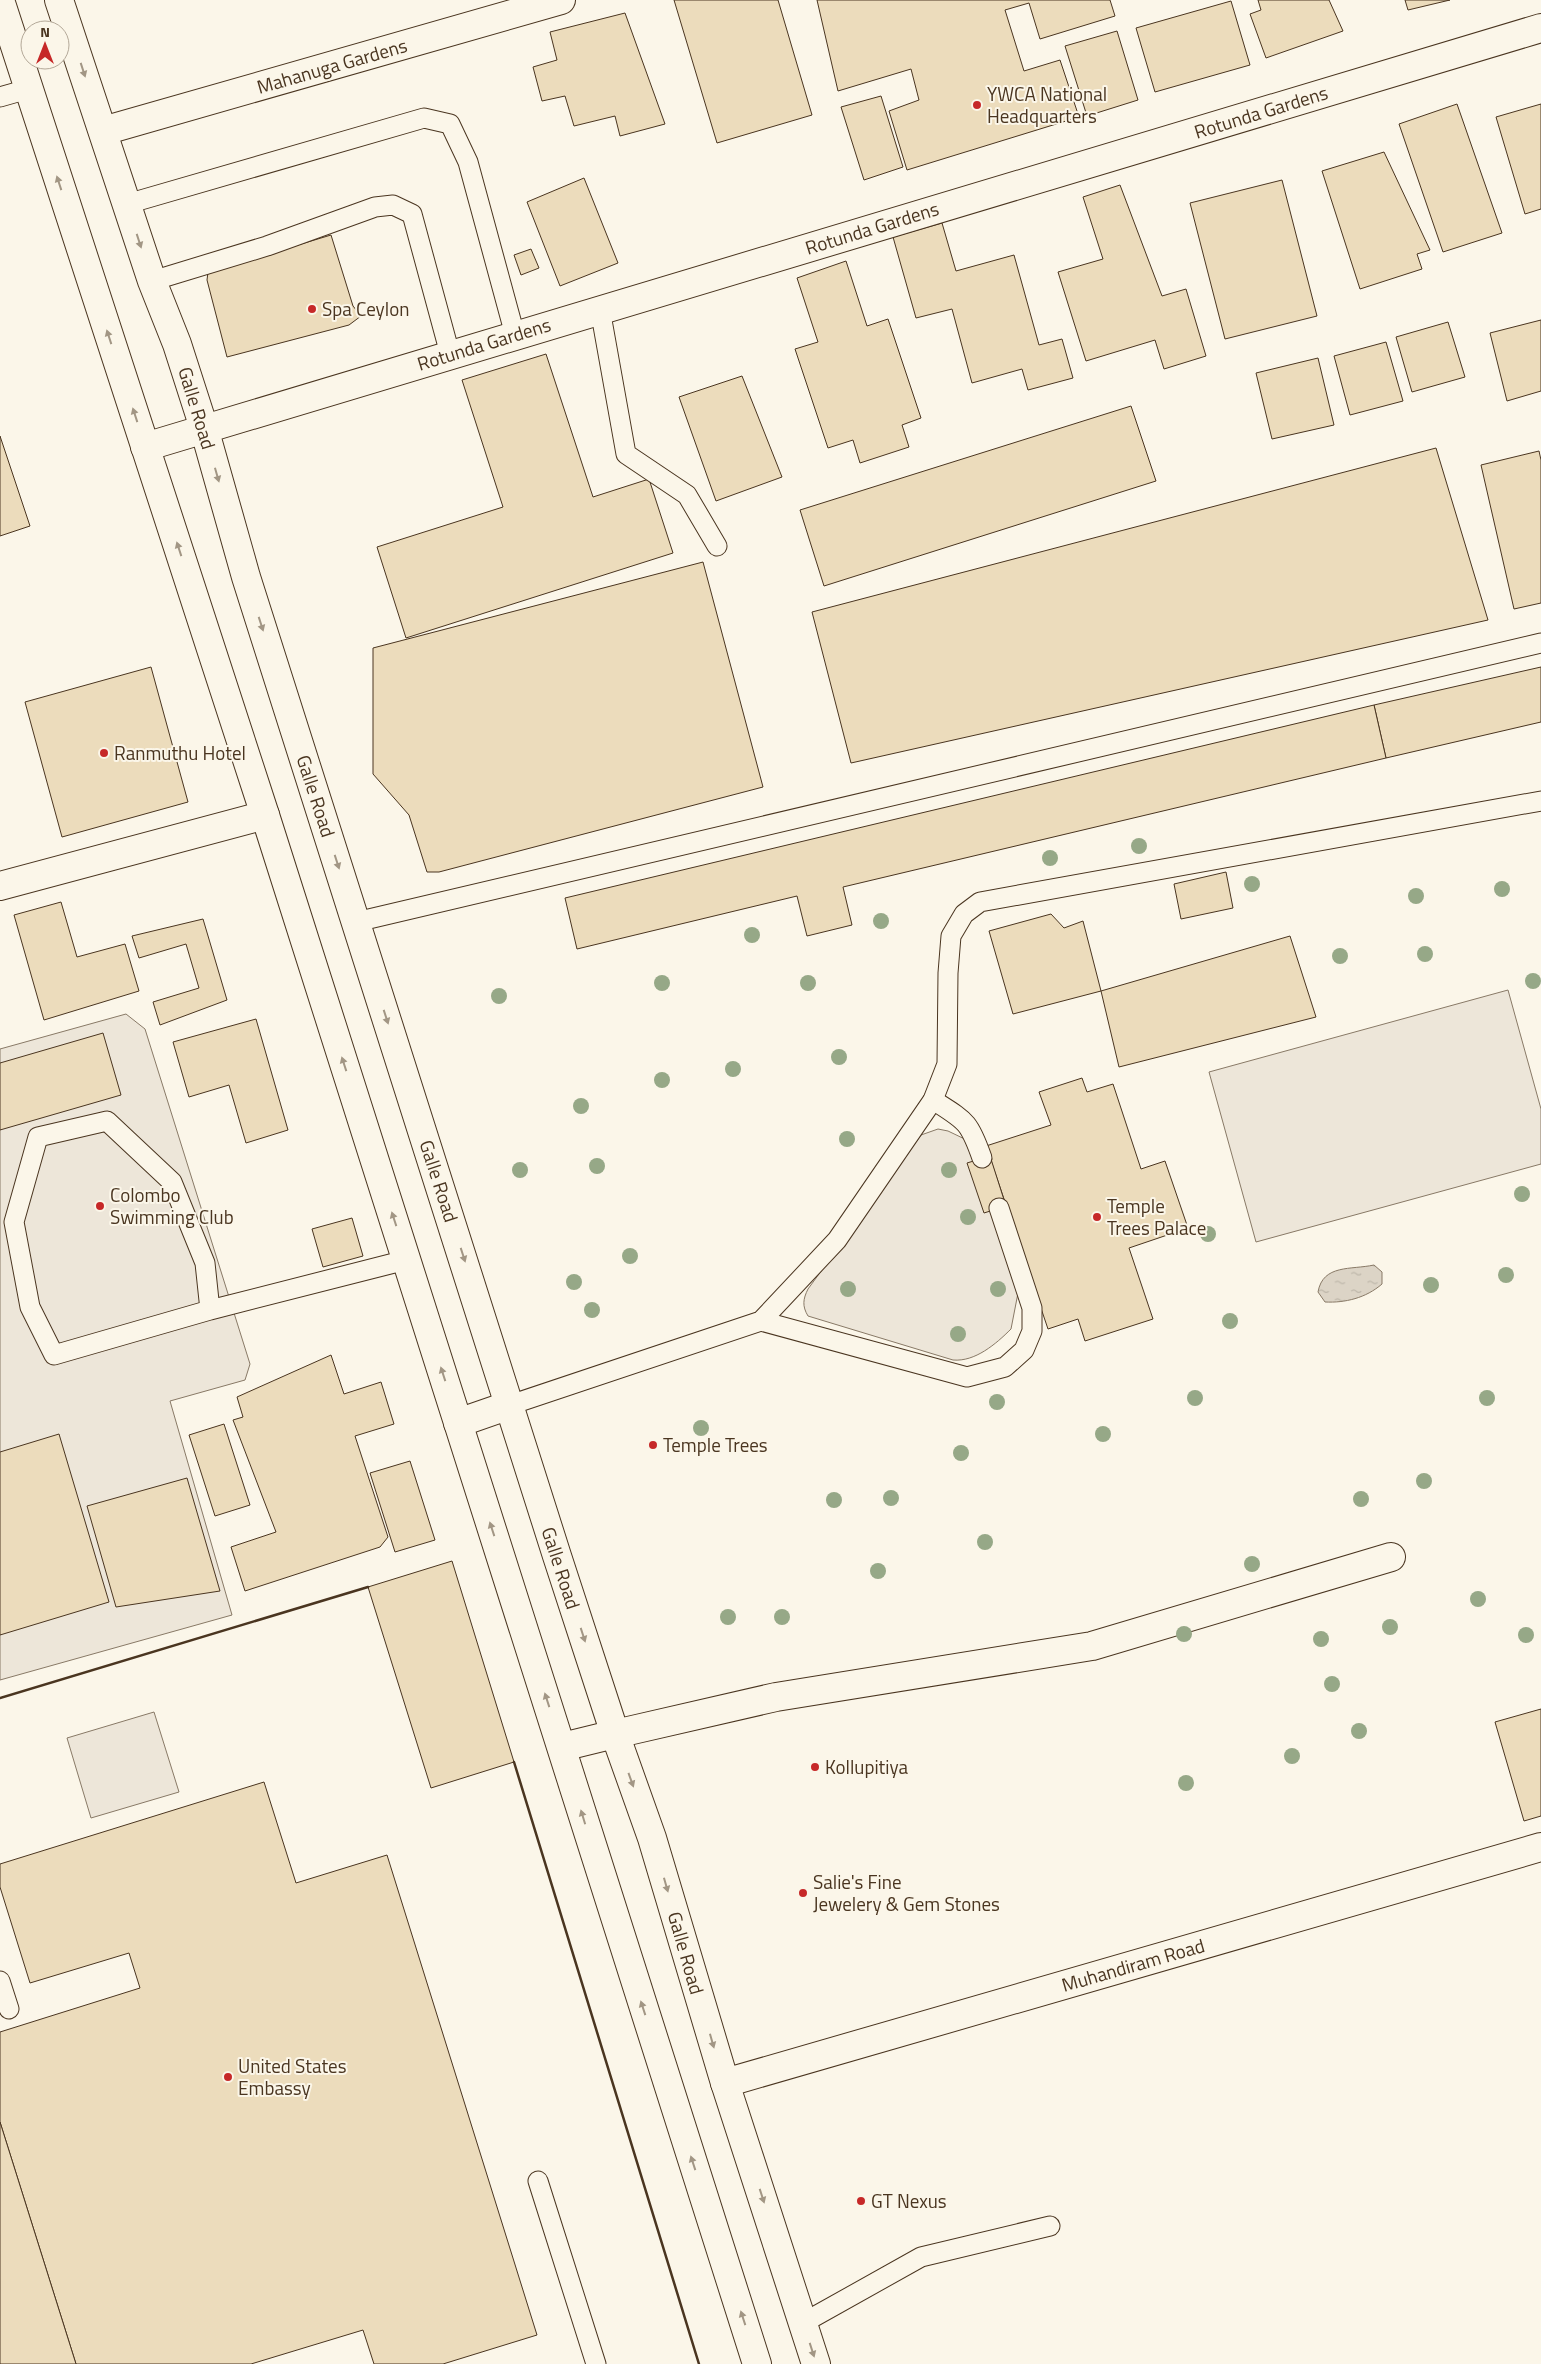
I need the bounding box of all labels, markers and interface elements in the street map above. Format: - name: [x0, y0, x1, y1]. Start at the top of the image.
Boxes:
- north arrow: [20, 20, 70, 70]
- text: N: [40, 21, 50, 42]
- street label: Mahanuga Gardens: [253, 30, 411, 101]
- one-way arrow: [79, 63, 87, 78]
- street label: Rotunda Gardens: [1190, 77, 1331, 146]
- place label: YWCA National Headquarters: [987, 79, 1107, 130]
- marker: YWCA National Headquarters: [971, 99, 983, 111]
- one-way arrow: [54, 175, 62, 190]
- street label: Rotunda Gardens: [801, 193, 942, 262]
- one-way arrow: [136, 234, 144, 249]
- place label: Spa Ceylon: [322, 294, 409, 323]
- marker: Spa Ceylon: [306, 303, 318, 315]
- street label: Rotunda Gardens: [413, 309, 554, 378]
- one-way arrow: [105, 330, 112, 345]
- street label: Galle Road: [171, 363, 224, 453]
- one-way arrow: [130, 408, 138, 423]
- one-way arrow: [214, 468, 222, 483]
- one-way arrow: [175, 541, 183, 556]
- one-way arrow: [258, 616, 265, 631]
- place label: Ranmuthu Hotel: [114, 738, 246, 767]
- marker: Ranmuthu Hotel: [98, 747, 110, 759]
- street label: Galle Road: [290, 751, 343, 841]
- one-way arrow: [333, 854, 341, 869]
- one-way arrow: [383, 1009, 391, 1024]
- one-way arrow: [340, 1057, 348, 1072]
- street label: Galle Road: [413, 1136, 466, 1226]
- place label: Colombo Swimming Club: [110, 1180, 234, 1231]
- place label: Temple Trees Palace: [1107, 1191, 1206, 1242]
- marker: Colombo Swimming Club: [94, 1200, 106, 1212]
- marker: Temple Trees Palace: [1091, 1211, 1103, 1223]
- one-way arrow: [389, 1212, 397, 1227]
- one-way arrow: [460, 1247, 467, 1262]
- one-way arrow: [438, 1366, 446, 1381]
- place label: Temple Trees: [663, 1430, 768, 1459]
- marker: Temple Trees: [647, 1439, 659, 1451]
- one-way arrow: [488, 1521, 496, 1536]
- street label: Galle Road: [535, 1523, 588, 1613]
- one-way arrow: [580, 1628, 587, 1643]
- one-way arrow: [542, 1693, 550, 1708]
- place label: Kollupitiya: [825, 1752, 908, 1781]
- marker: Kollupitiya: [809, 1761, 821, 1773]
- one-way arrow: [628, 1773, 636, 1788]
- one-way arrow: [578, 1809, 586, 1824]
- place label: Salie's Fine Jewelery & Gem Stones: [813, 1867, 1000, 1918]
- one-way arrow: [663, 1878, 671, 1893]
- marker: Salie's Fine Jewelery & Gem Stones: [797, 1887, 809, 1899]
- street label: Galle Road: [661, 1908, 712, 1998]
- street label: Muhandiram Road: [1058, 1930, 1208, 1999]
- one-way arrow: [639, 2000, 647, 2015]
- one-way arrow: [709, 2034, 717, 2049]
- place label: United States Embassy: [238, 2051, 347, 2102]
- marker: United States Embassy: [222, 2071, 234, 2083]
- one-way arrow: [689, 2155, 697, 2170]
- place label: GT Nexus: [871, 2186, 947, 2215]
- one-way arrow: [758, 2188, 766, 2203]
- marker: GT Nexus: [855, 2195, 867, 2207]
- one-way arrow: [738, 2310, 746, 2325]
- one-way arrow: [808, 2343, 816, 2358]

